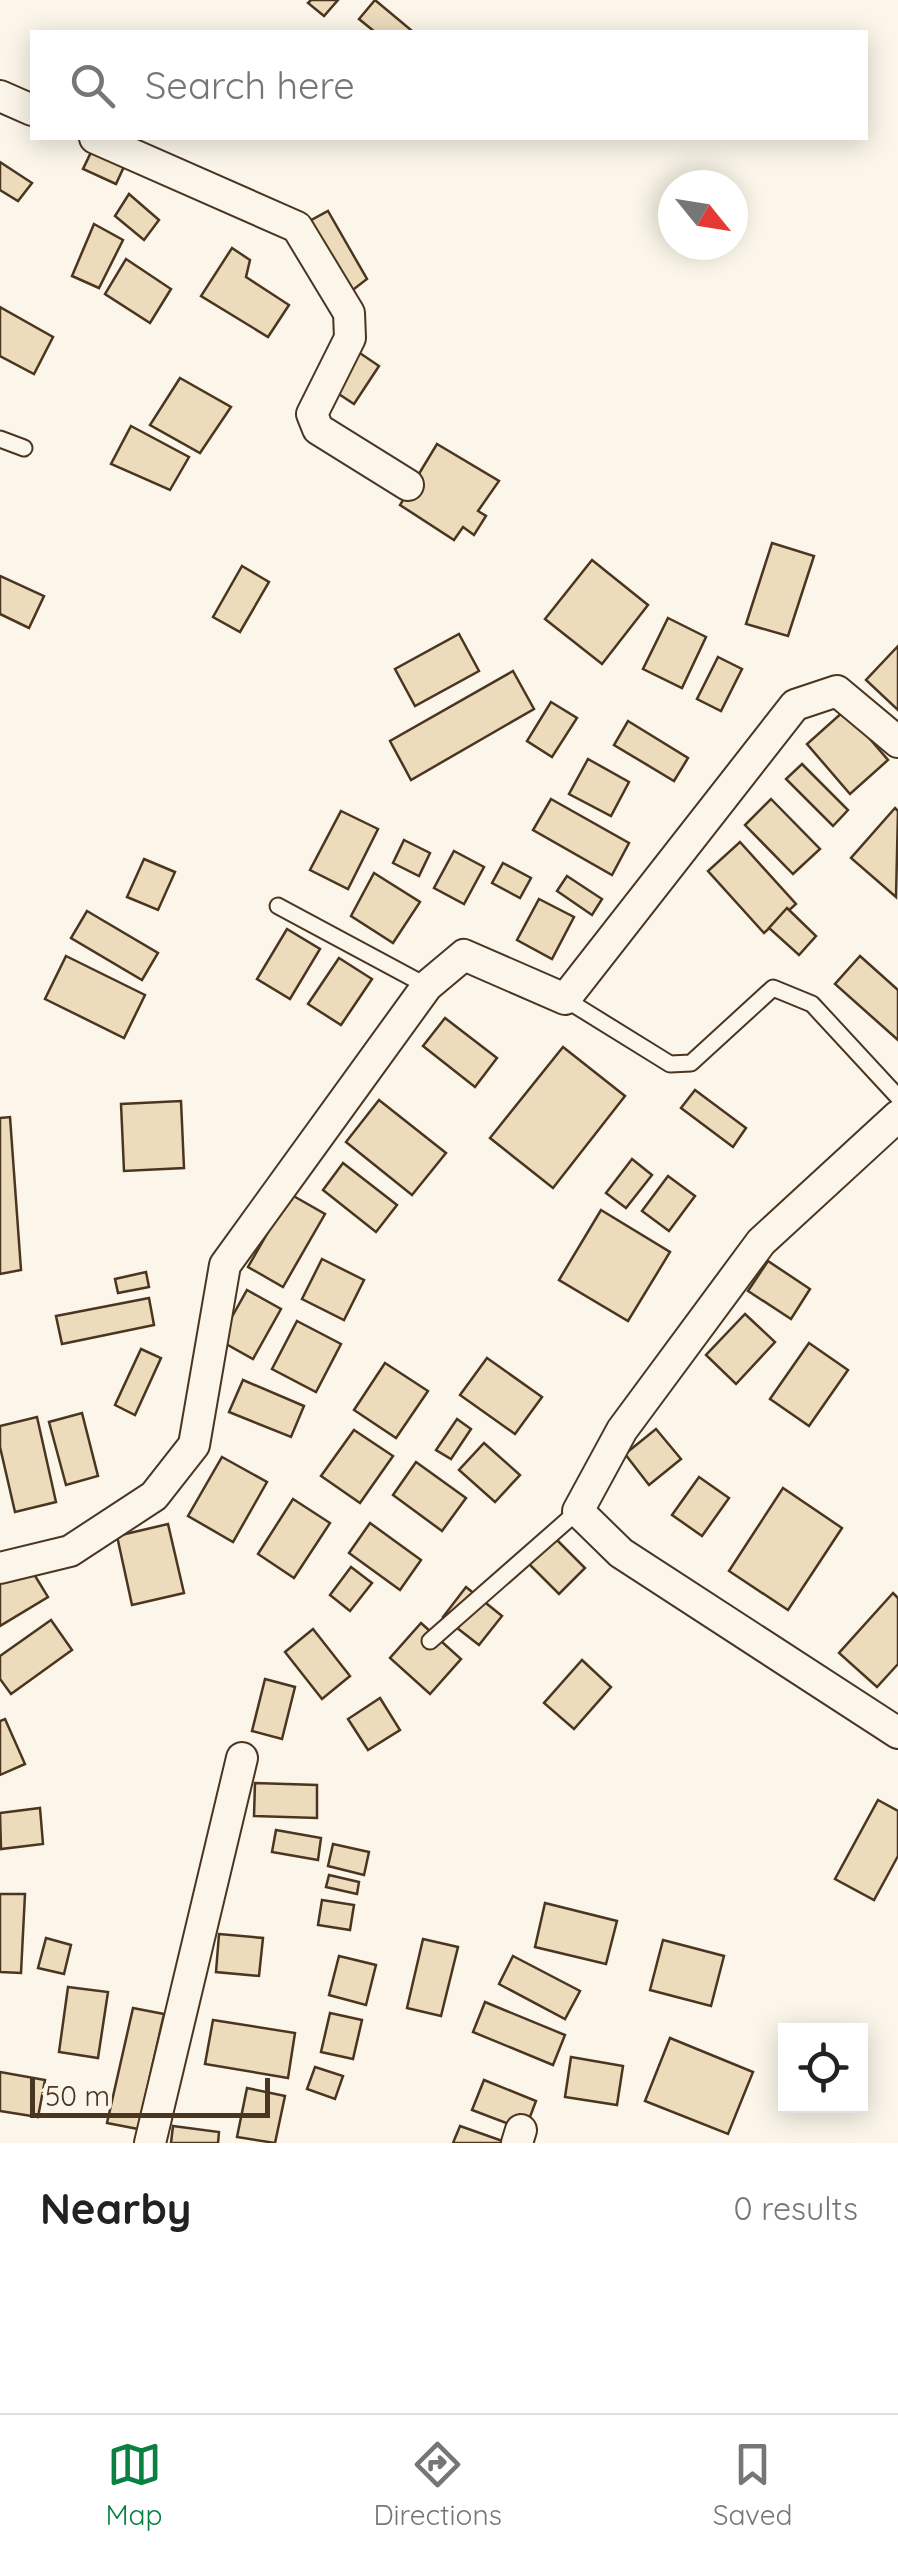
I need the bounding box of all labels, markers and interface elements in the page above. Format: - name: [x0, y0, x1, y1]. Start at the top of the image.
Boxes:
- search box: [30, 30, 868, 140]
- icon: search: [65, 58, 120, 113]
- text: Search here: [145, 61, 355, 109]
- north arrow: [658, 170, 748, 260]
- map controls: [778, 2023, 868, 2113]
- button: locate: [778, 2023, 868, 2113]
- scale bar: [30, 2073, 270, 2118]
- text: 50 m: [45, 2078, 110, 2113]
- text: Nearby: [40, 2182, 191, 2235]
- text: 0 results: [734, 2188, 858, 2228]
- tab: Map: [105, 2437, 163, 2532]
- tab: Directions: [373, 2437, 502, 2532]
- tab: Saved: [713, 2437, 793, 2532]

